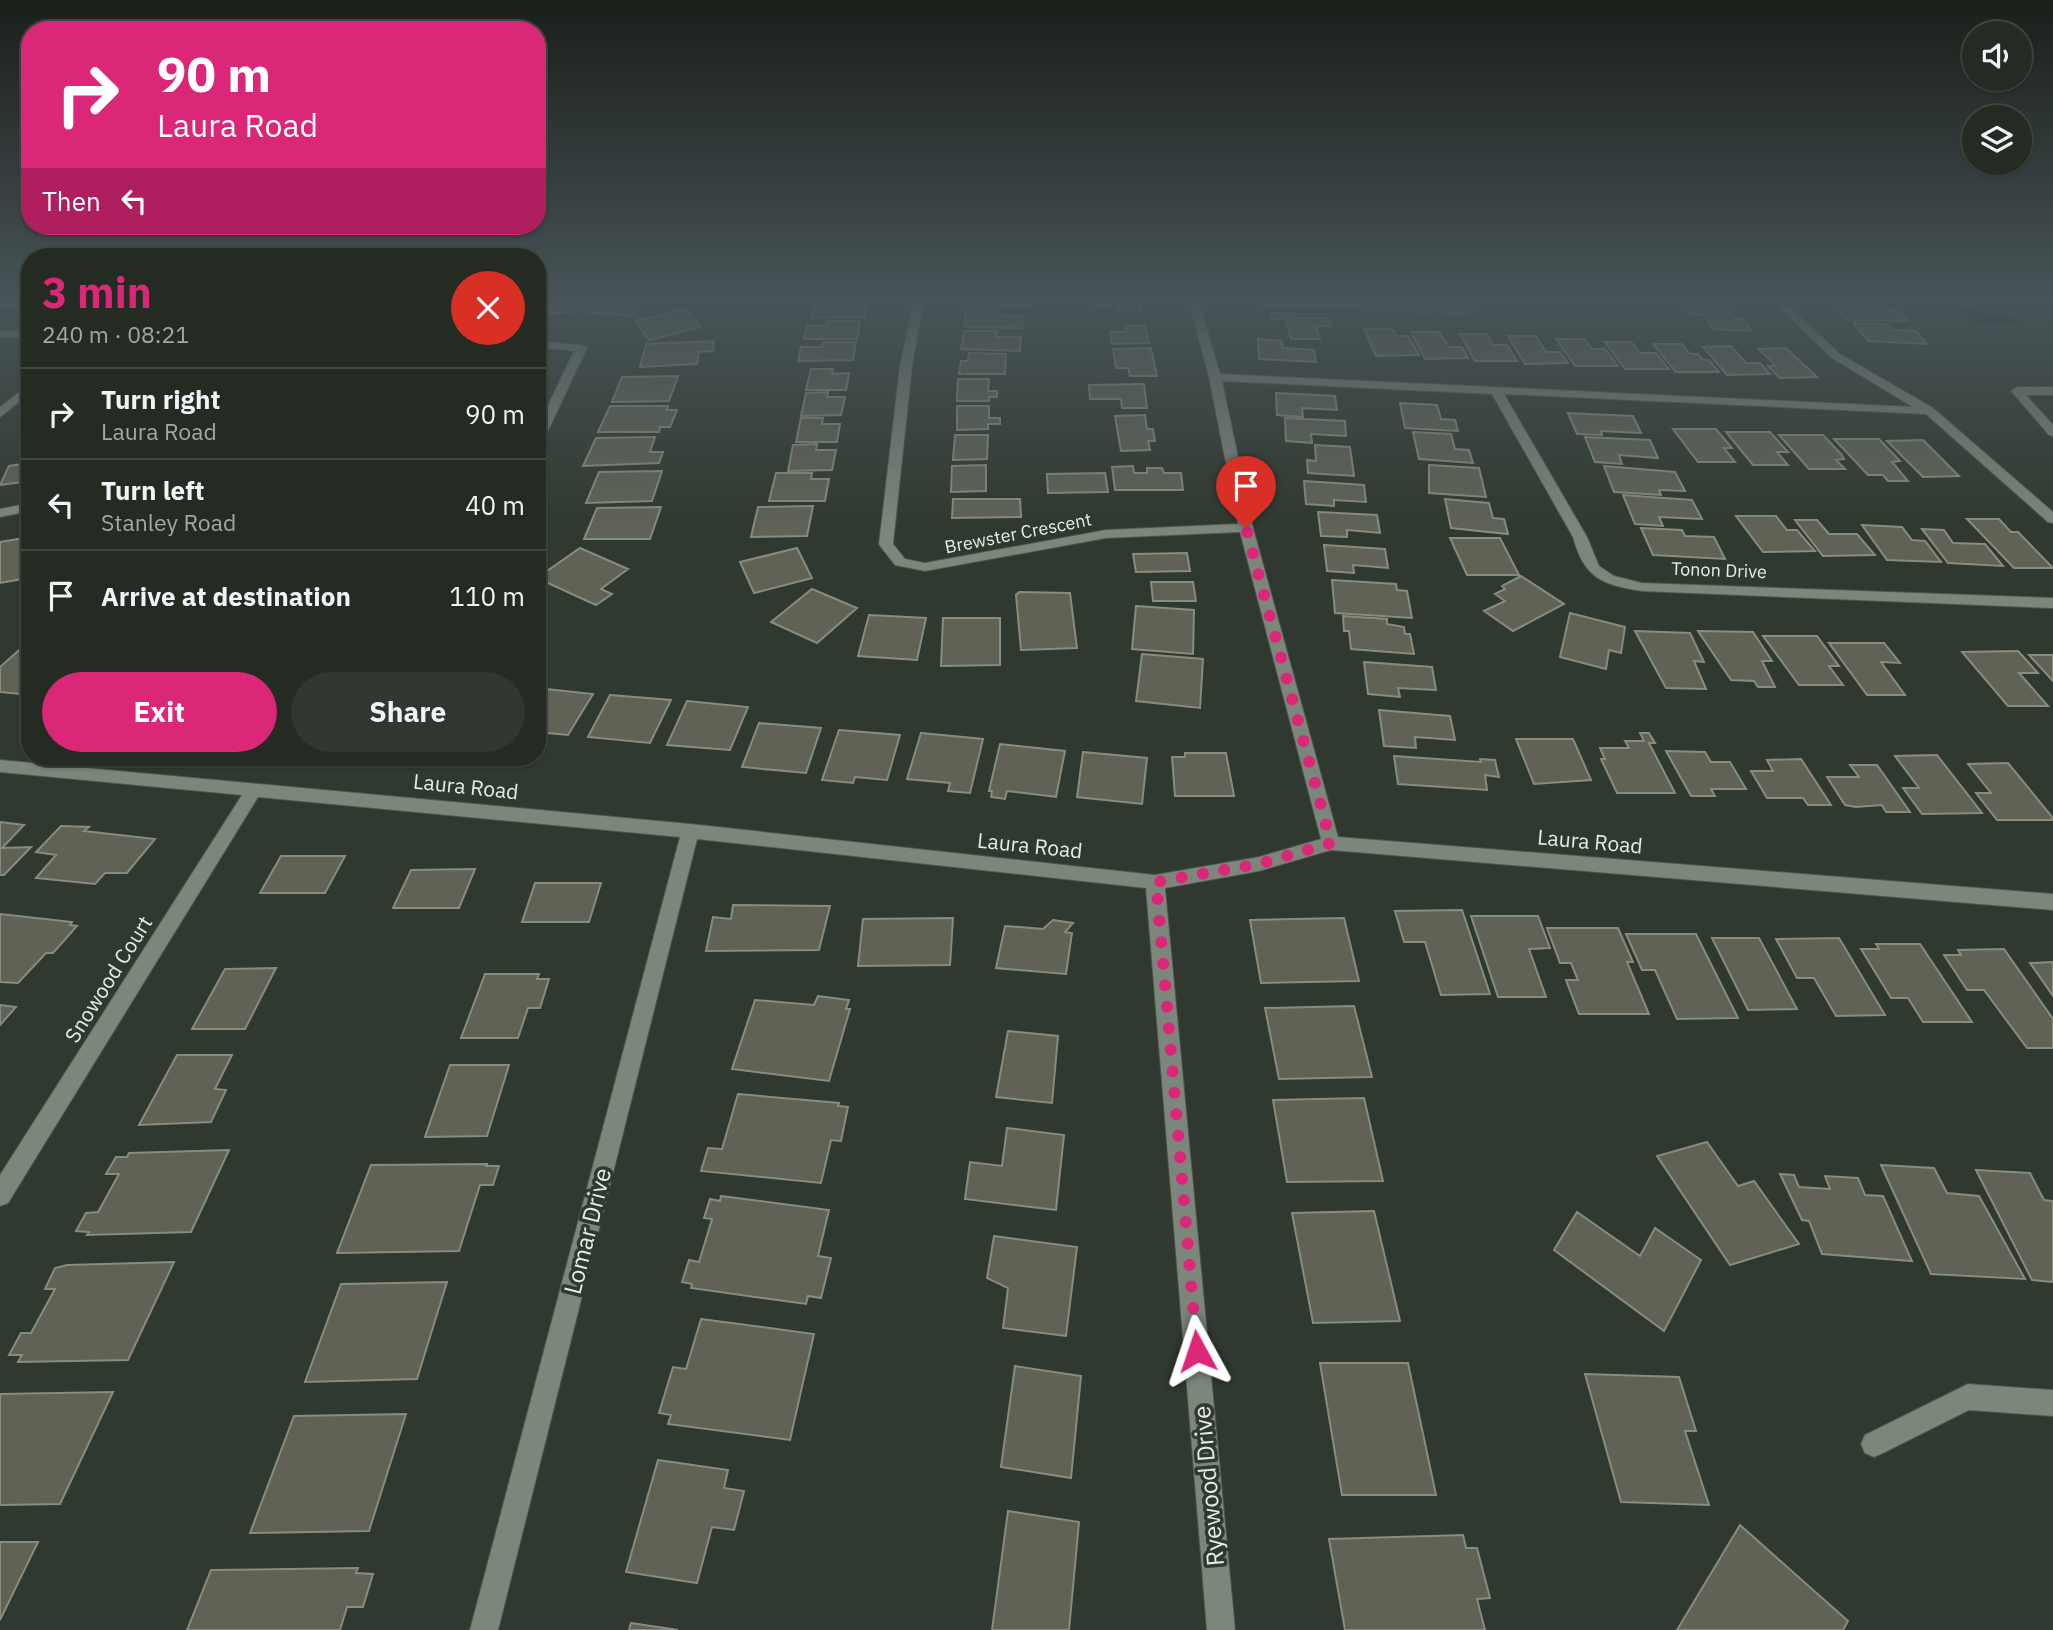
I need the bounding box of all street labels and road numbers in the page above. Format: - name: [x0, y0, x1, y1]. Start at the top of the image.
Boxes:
- street label: Brewster Crescent: [943, 507, 1093, 559]
- street label: Tonon Drive: [1671, 557, 1767, 583]
- street label: Laura Road: [412, 767, 520, 805]
- street label: Laura Road: [1536, 822, 1644, 860]
- street label: Laura Road: [976, 826, 1084, 864]
- street label: Snowood Court: [58, 910, 158, 1048]
- street label: Lomar Drive: [556, 1164, 618, 1298]
- street label: Ryewood Drive: [1185, 1405, 1231, 1567]

